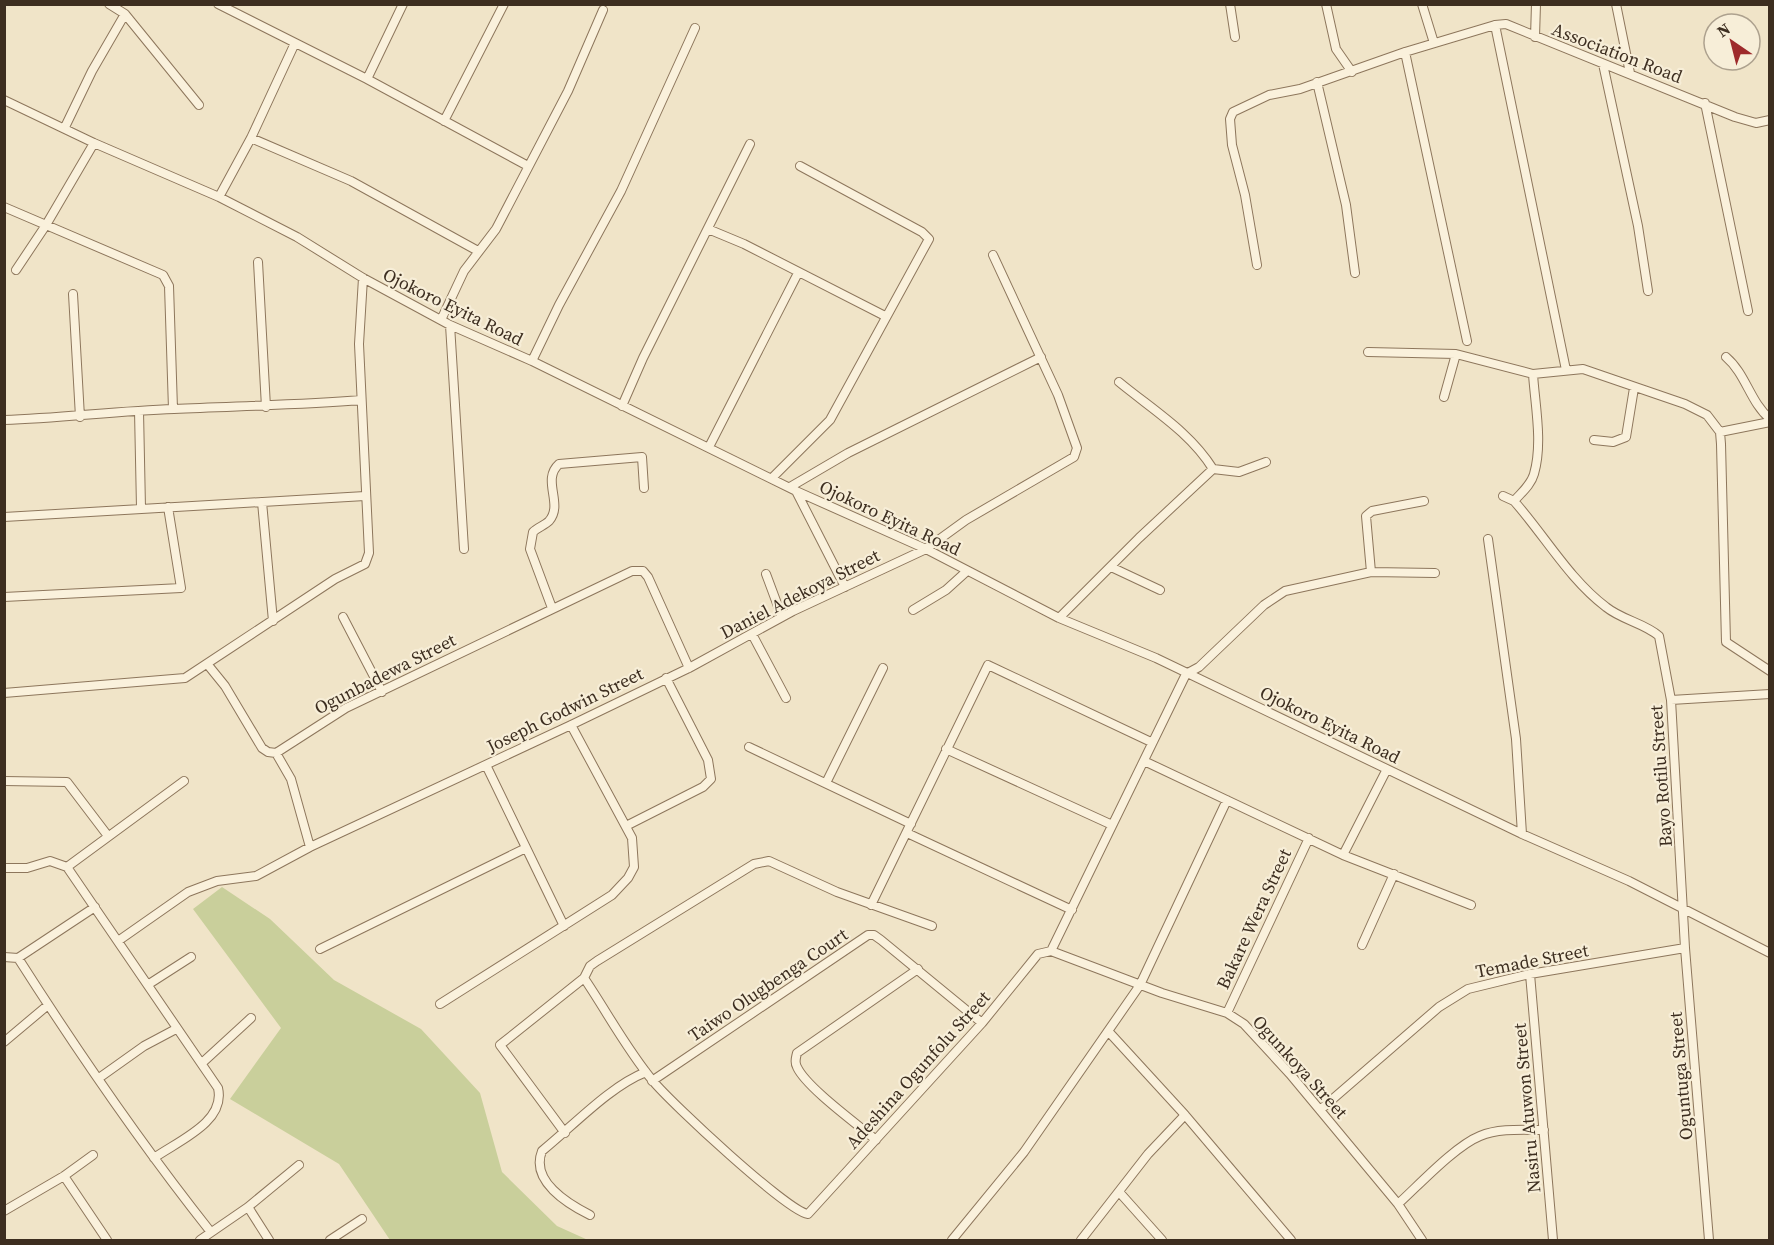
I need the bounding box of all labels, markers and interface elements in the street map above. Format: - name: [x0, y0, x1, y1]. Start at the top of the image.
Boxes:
- north arrow: [1702, 12, 1762, 72]
- street label: Association Road: [1548, 16, 1686, 89]
- text: N: [1712, 17, 1735, 42]
- street label: Ojokoro Eyita Road: [379, 262, 528, 351]
- street label: Ojokoro Eyita Road: [815, 474, 965, 561]
- street label: Daniel Adekoya Street: [716, 543, 884, 645]
- street label: Ogunbadewa Street: [310, 627, 460, 720]
- street label: Joseph Godwin Street: [481, 661, 647, 759]
- street label: Ojokoro Eyita Road: [1256, 680, 1405, 769]
- street label: Bayo Rotilu Street: [1643, 704, 1678, 848]
- street label: Bakare Wera Street: [1210, 844, 1297, 993]
- street label: Taiwo Olugbenga Court: [683, 922, 853, 1047]
- street label: Temade Street: [1473, 937, 1591, 984]
- street label: Adeshina Ogunfolu Street: [840, 985, 996, 1154]
- street label: Ogunkoya Street: [1247, 1009, 1354, 1124]
- street label: Oguntuga Street: [1662, 1011, 1699, 1141]
- street label: Nasiru Atuwon Street: [1507, 1022, 1546, 1194]

